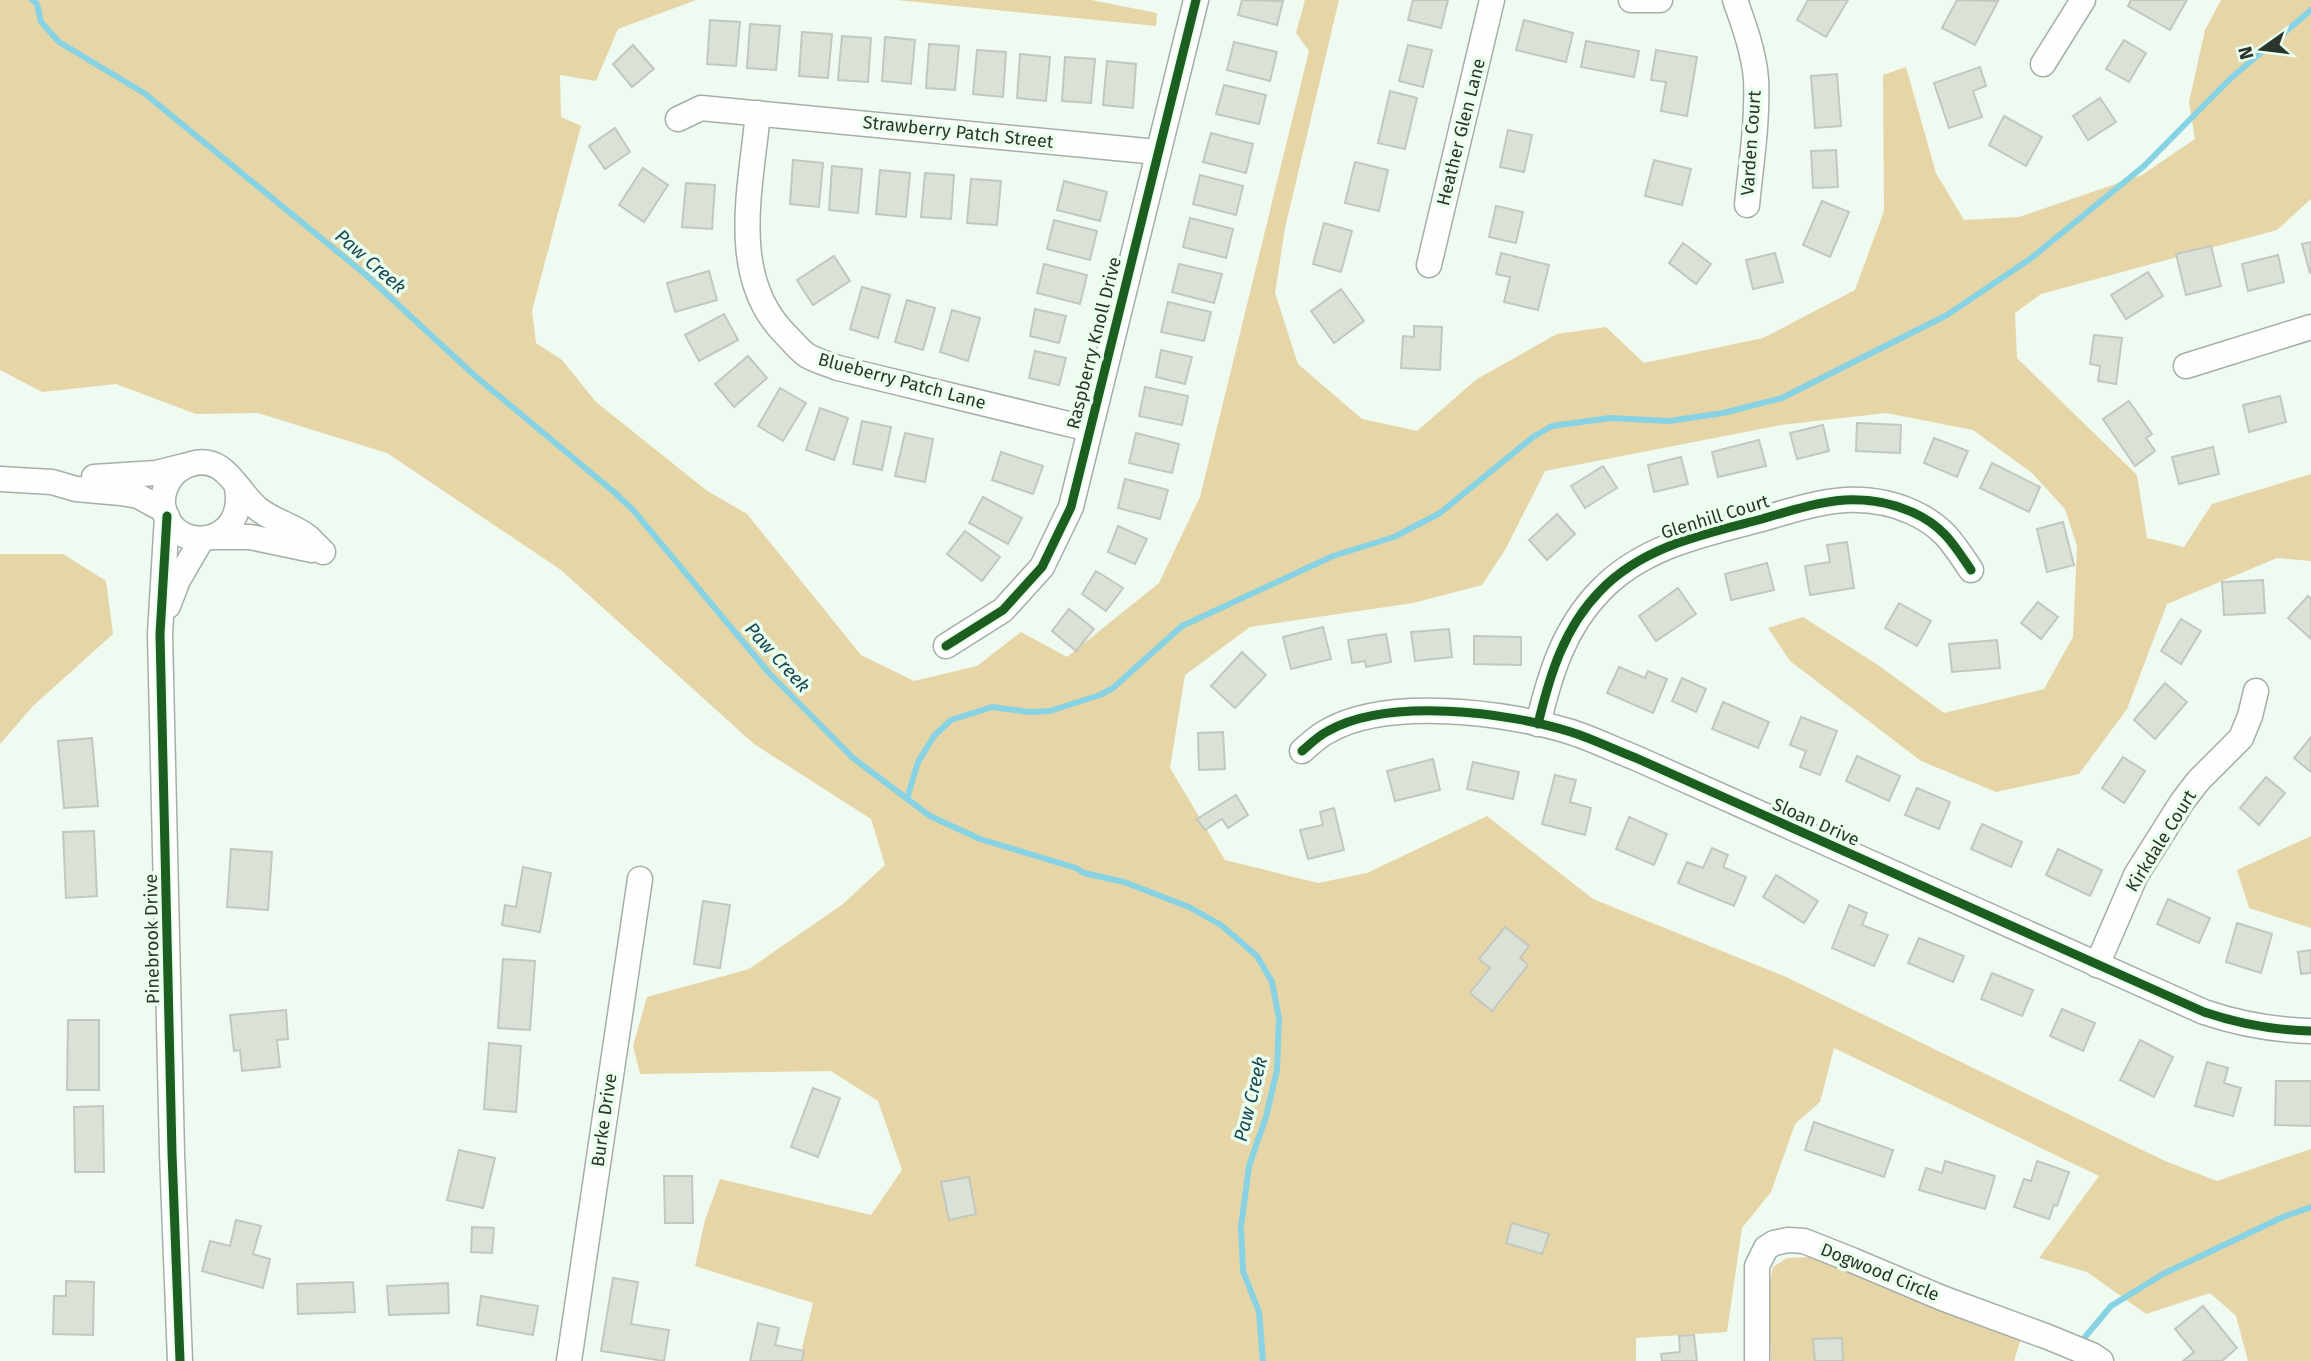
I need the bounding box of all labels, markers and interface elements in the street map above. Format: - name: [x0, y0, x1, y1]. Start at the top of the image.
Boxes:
- north arrow: [2227, 14, 2297, 84]
- text: N: [2233, 44, 2259, 62]
- street label: Heather Glen Lane: [1432, 56, 1490, 208]
- street label: Varden Court: [1736, 89, 1766, 196]
- street label: Strawberry Patch Street: [862, 111, 1055, 153]
- water label: Paw Creek: [331, 224, 411, 298]
- street label: Raspberry Knoll Drive: [1062, 255, 1126, 431]
- street label: Blueberry Patch Lane: [816, 348, 988, 414]
- street label: Glenhill Court: [1658, 490, 1772, 544]
- water label: Paw Creek: [740, 618, 815, 697]
- street label: Kirkdale Court: [2121, 786, 2201, 896]
- street label: Sloan Drive: [1769, 793, 1863, 851]
- street label: Pinebrook Drive: [140, 874, 164, 1004]
- water label: Paw Creek: [1229, 1054, 1272, 1144]
- street label: Burke Drive: [587, 1072, 621, 1168]
- street label: Dogwood Circle: [1817, 1238, 1943, 1306]

